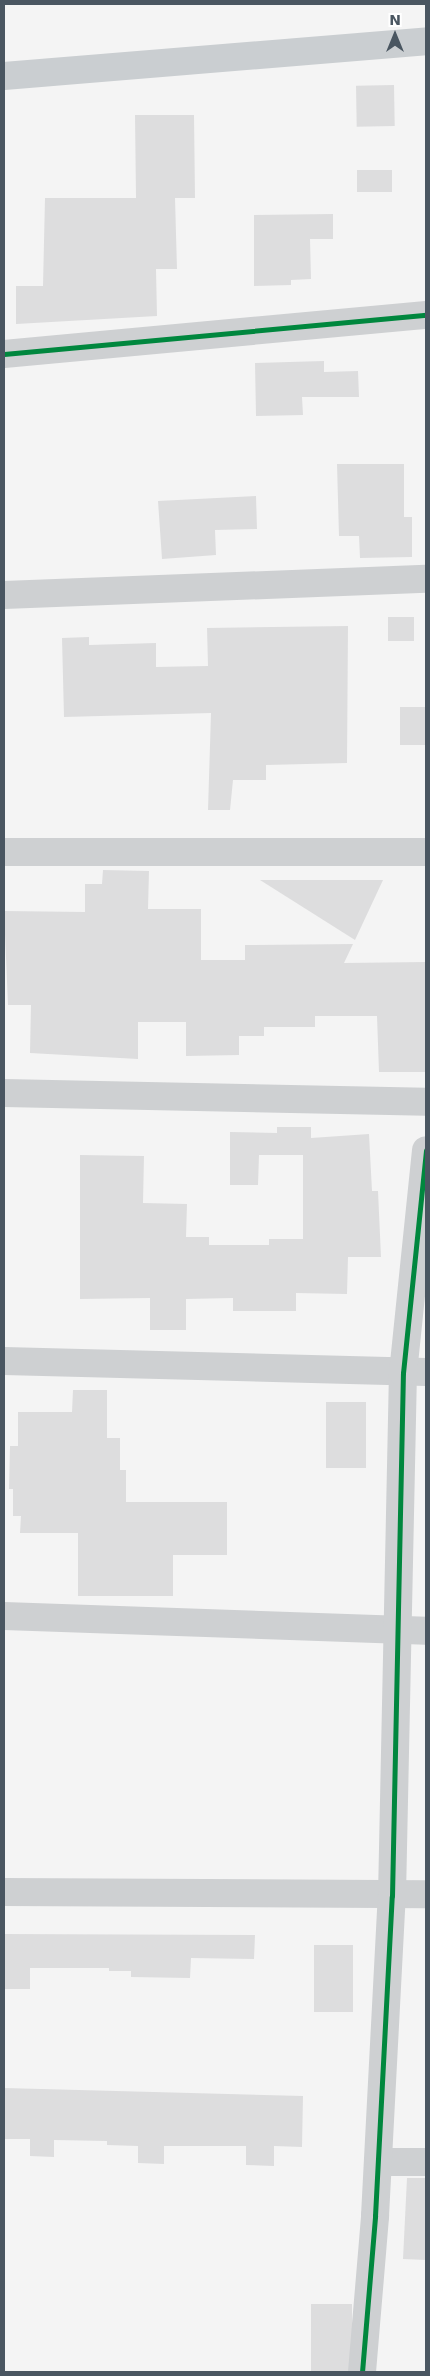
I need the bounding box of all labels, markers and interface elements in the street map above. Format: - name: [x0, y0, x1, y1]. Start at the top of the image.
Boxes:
- north arrow: [370, 10, 420, 60]
- text: N: [389, 12, 401, 28]

